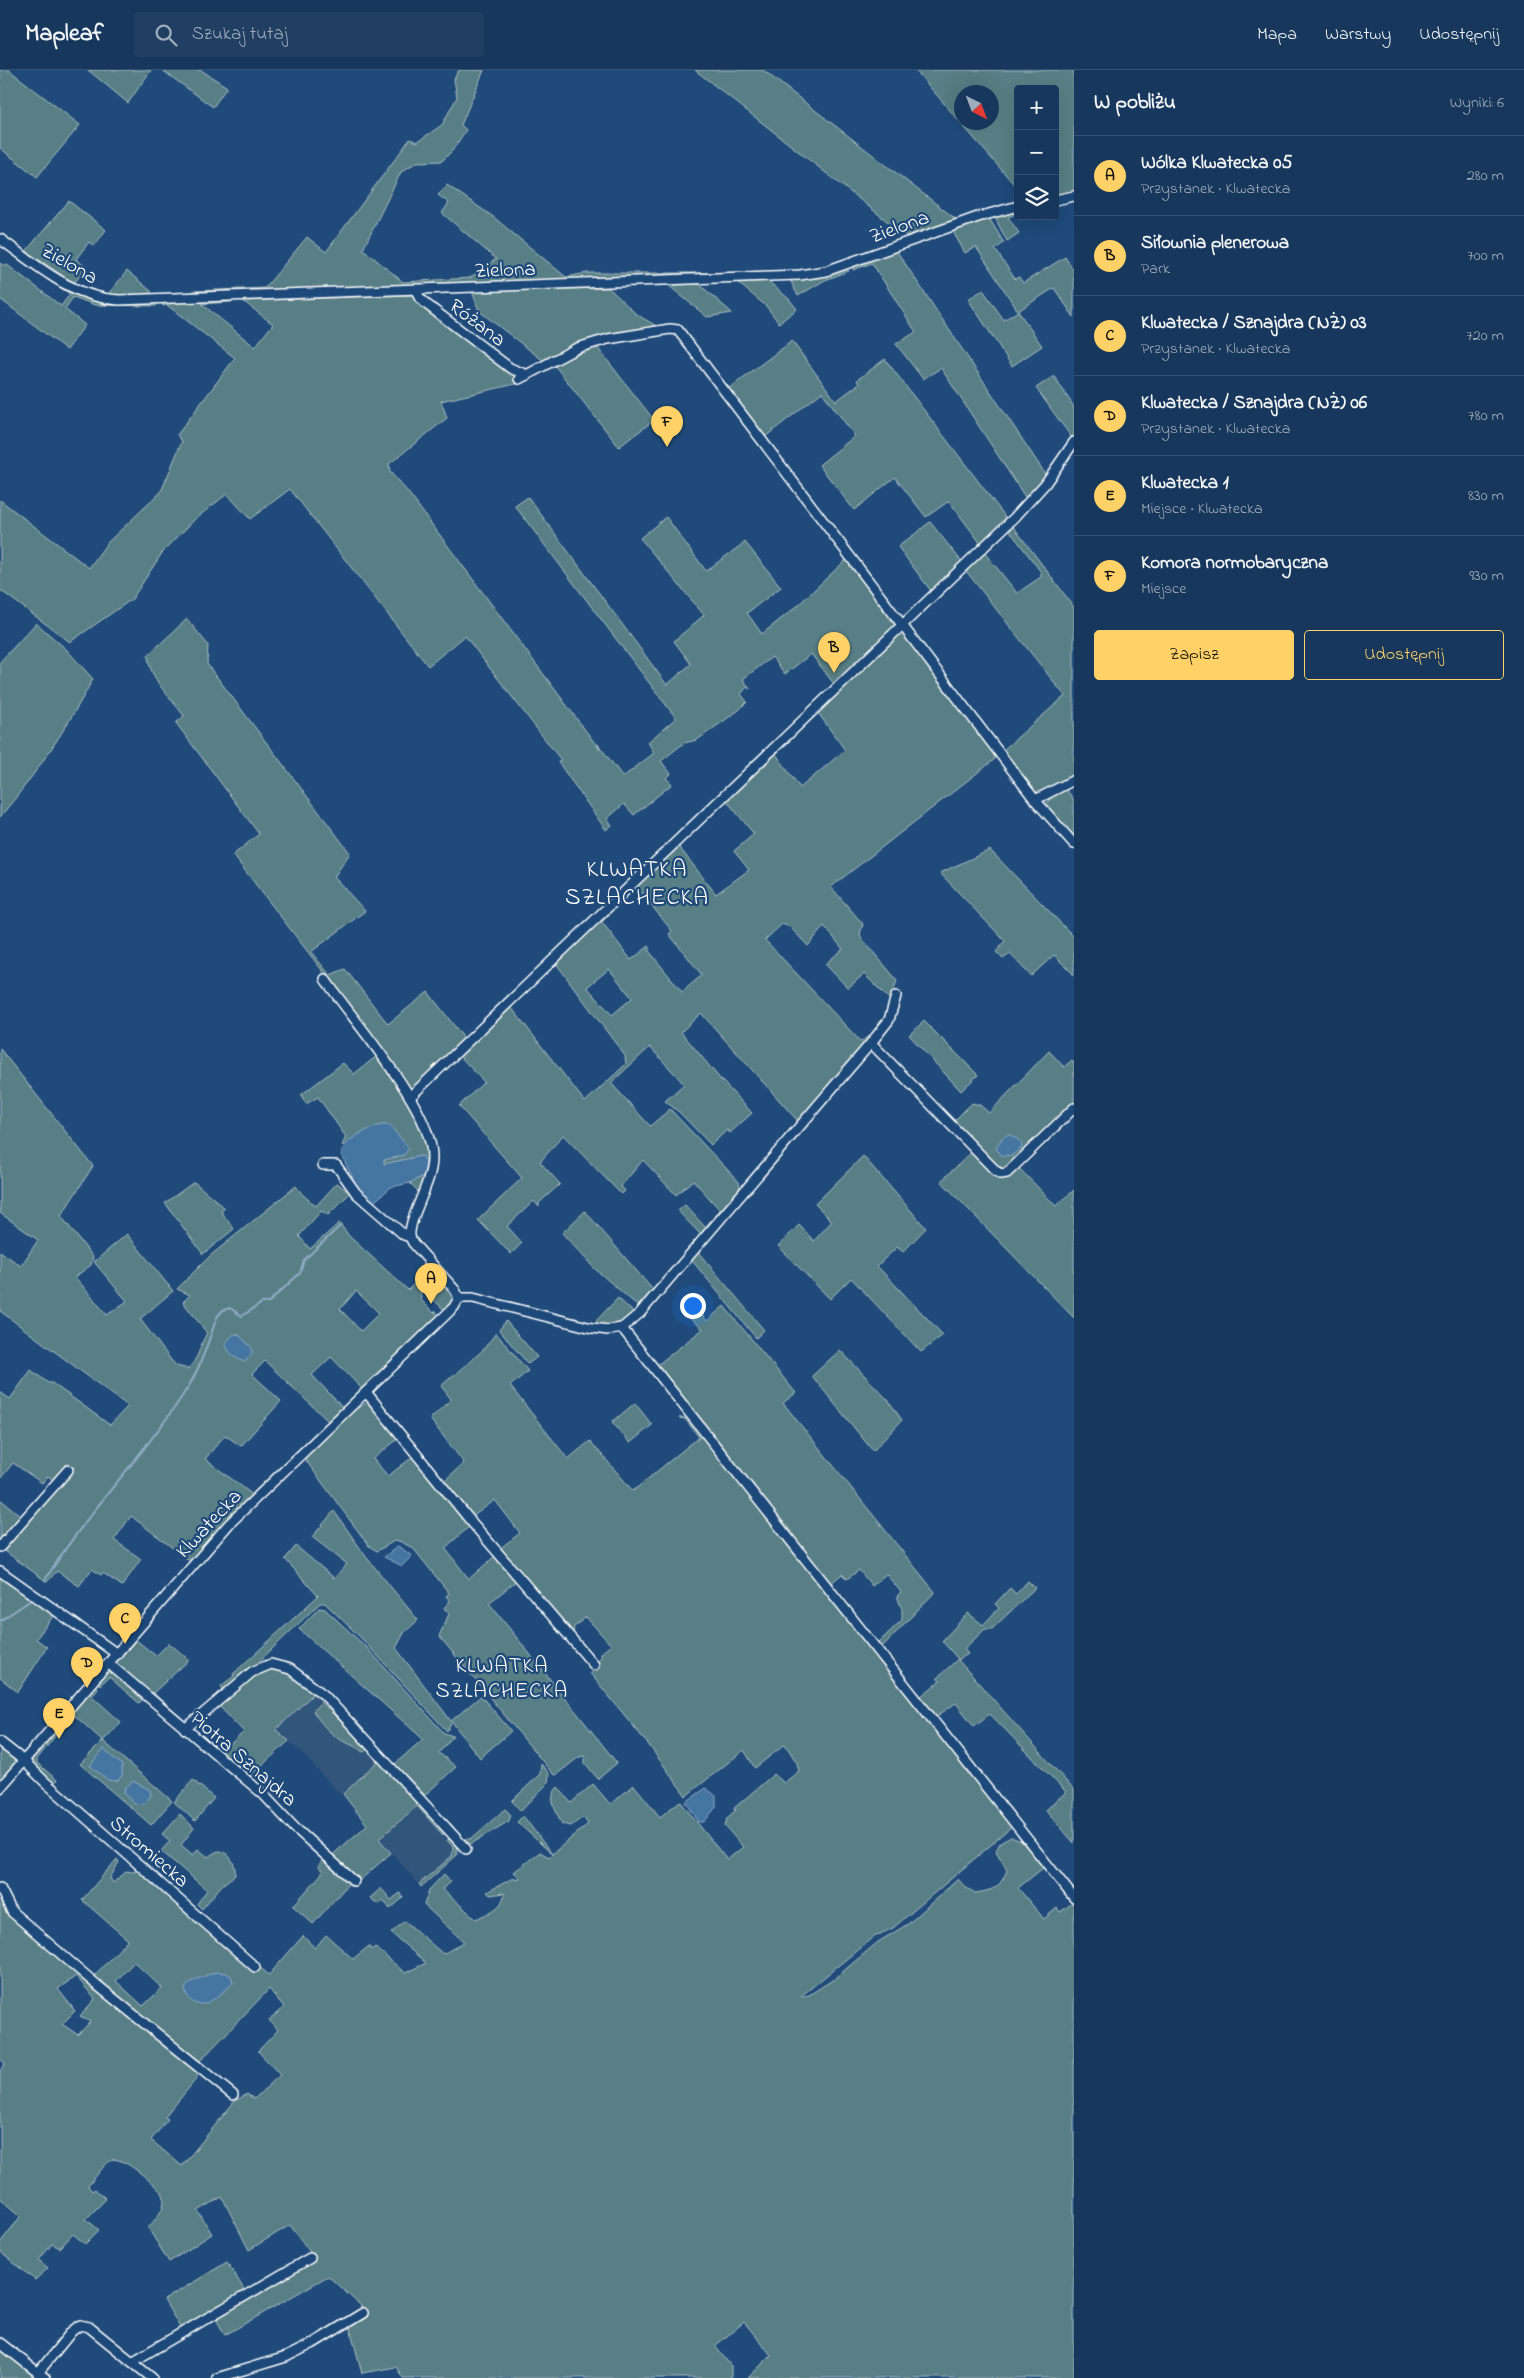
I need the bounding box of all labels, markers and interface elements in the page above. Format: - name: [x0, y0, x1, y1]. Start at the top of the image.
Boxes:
- search box: [134, 12, 484, 57]
- text: Mapleaf: [25, 17, 104, 52]
- icon: search: [152, 21, 180, 49]
- text: Szukaj tutaj: [192, 21, 288, 48]
- text: Mapa: [1257, 22, 1297, 48]
- text: Warstwy: [1325, 22, 1391, 48]
- text: Udostępnij: [1419, 22, 1499, 48]
- north arrow: [954, 85, 999, 130]
- map controls: [1014, 85, 1059, 220]
- button: +: [1014, 85, 1059, 130]
- text: W pobliżu: [1094, 88, 1176, 118]
- text: Wyniki: 6: [1450, 91, 1504, 115]
- button: −: [1014, 130, 1059, 175]
- text: Wólka Klwatecka 05: [1141, 150, 1292, 177]
- text: A: [1105, 164, 1115, 188]
- text: 280 m: [1467, 164, 1504, 188]
- button: layers: [1014, 175, 1059, 220]
- text: Przystanek · Klwatecka: [1141, 177, 1290, 201]
- street label: Zielona: [866, 203, 934, 252]
- text: Siłownia plenerowa: [1141, 230, 1289, 257]
- street label: Zielona: [35, 236, 103, 293]
- text: B: [1105, 244, 1115, 268]
- text: 700 m: [1467, 244, 1504, 268]
- street label: Zielona: [474, 255, 536, 287]
- text: Park: [1141, 257, 1170, 281]
- street label: Różana: [442, 292, 512, 355]
- text: Klwatecka / Sznajdra (NŻ) 03: [1141, 310, 1367, 337]
- text: C: [1106, 324, 1114, 348]
- text: 720 m: [1466, 324, 1504, 348]
- text: Przystanek · Klwatecka: [1141, 337, 1290, 361]
- text: Klwatecka / Sznajdra (NŻ) 06: [1141, 390, 1367, 417]
- text: D: [1104, 404, 1116, 428]
- text: 780 m: [1468, 404, 1504, 428]
- pin: F: [651, 406, 683, 447]
- text: Przystanek · Klwatecka: [1141, 417, 1290, 441]
- text: Klwatecka 1: [1141, 470, 1229, 497]
- text: E: [1105, 484, 1115, 508]
- text: 830 m: [1468, 484, 1504, 508]
- text: Miejsce · Klwatecka: [1141, 497, 1263, 521]
- text: Komora normobaryczna: [1141, 550, 1328, 577]
- text: F: [1105, 564, 1115, 588]
- text: 930 m: [1469, 564, 1504, 588]
- text: Miejsce: [1141, 577, 1186, 601]
- button: Zapisz: [1094, 630, 1294, 680]
- button: Udostępnij: [1304, 630, 1504, 680]
- pin: B: [818, 632, 850, 673]
- district label: KLWATKA SZLACHECKA: [565, 853, 709, 916]
- pin: A: [415, 1263, 447, 1304]
- your location: [680, 1293, 706, 1319]
- street label: Klwatecka: [169, 1483, 249, 1566]
- pin: C: [109, 1603, 141, 1644]
- pin: D: [71, 1647, 103, 1688]
- district label: KLWATKA SZLACHECKA: [436, 1651, 568, 1708]
- pin: E: [43, 1698, 75, 1739]
- street label: Piotra Sznajdra: [182, 1704, 303, 1815]
- street label: Stromiecka: [102, 1809, 195, 1896]

